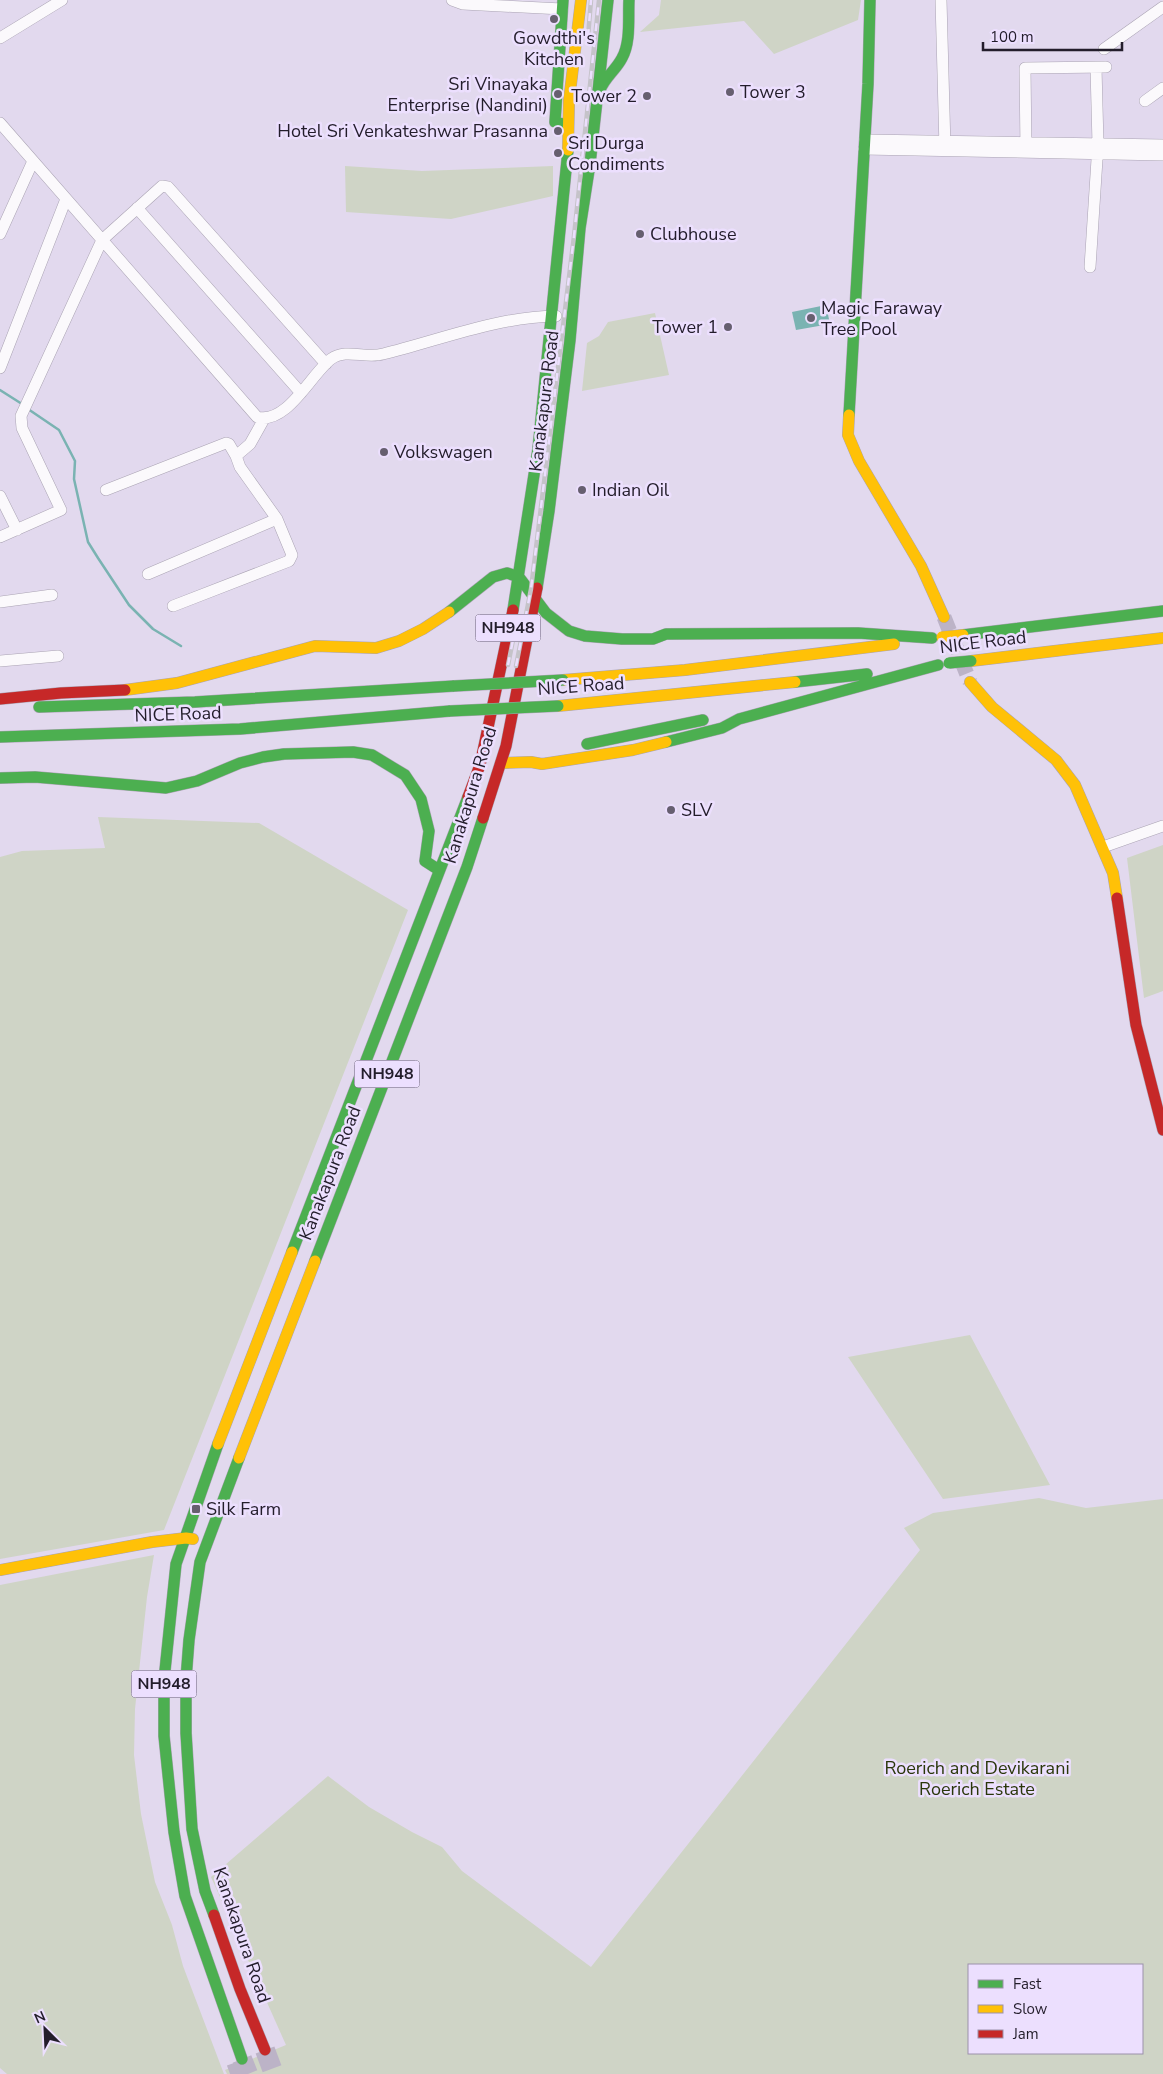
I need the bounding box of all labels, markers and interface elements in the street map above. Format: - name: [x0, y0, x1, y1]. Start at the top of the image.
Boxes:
- marker: Gowdthi's Kitchen: [548, 13, 560, 25]
- scale bar: [983, 20, 1122, 52]
- place label: Gowdthi's Kitchen: [513, 26, 595, 71]
- text: 100 m: [990, 27, 1034, 47]
- place label: Sri Vinayaka Enterprise (Nandini): [388, 72, 548, 117]
- place label: Tower 3: [740, 80, 806, 104]
- place label: Tower 2: [571, 84, 637, 108]
- marker: Tower 3: [724, 86, 736, 98]
- marker: Sri Vinayaka Enterprise (Nandini): [552, 88, 564, 100]
- marker: Tower 2: [641, 90, 653, 102]
- place label: Hotel Sri Venkateshwar Prasanna: [277, 119, 548, 143]
- marker: Hotel Sri Venkateshwar Prasanna: [552, 125, 564, 137]
- place label: Sri Durga Condiments: [568, 131, 665, 176]
- marker: Sri Durga Condiments: [552, 147, 564, 159]
- place label: Clubhouse: [650, 222, 737, 246]
- marker: Clubhouse: [634, 228, 646, 240]
- place label: Magic Faraway Tree Pool: [821, 296, 943, 341]
- marker: Magic Faraway Tree Pool: [805, 312, 817, 324]
- place label: Tower 1: [652, 315, 718, 339]
- marker: Tower 1: [722, 321, 734, 333]
- street label: Kanakapura Road: [523, 329, 565, 473]
- place label: Volkswagen: [393, 440, 493, 464]
- marker: Volkswagen: [378, 446, 390, 458]
- place label: Indian Oil: [592, 478, 670, 502]
- marker: Indian Oil: [576, 484, 588, 496]
- road number: NH948: [476, 614, 540, 641]
- street label: NICE Road: [938, 625, 1028, 659]
- street label: NICE Road: [537, 671, 625, 701]
- street label: NICE Road: [134, 700, 222, 728]
- street label: Kanakapura Road: [438, 724, 502, 866]
- place label: SLV: [681, 798, 713, 822]
- marker: SLV: [665, 804, 677, 816]
- road number: NH948: [354, 1060, 420, 1088]
- street label: Kanakapura Road: [293, 1102, 367, 1244]
- place label: Silk Farm: [206, 1497, 281, 1521]
- marker: Silk Farm: [190, 1503, 202, 1515]
- road number: NH948: [132, 1670, 196, 1698]
- park label: Roerich and Devikarani Roerich Estate: [884, 1756, 1070, 1801]
- street label: Kanakapura Road: [208, 1864, 276, 2006]
- legend: [968, 1964, 1143, 2054]
- text: Fast: [1013, 1974, 1042, 1994]
- text: Slow: [1013, 1999, 1048, 2019]
- north arrow: [20, 2004, 70, 2054]
- text: N: [31, 2007, 49, 2028]
- text: Jam: [1012, 2024, 1039, 2044]

